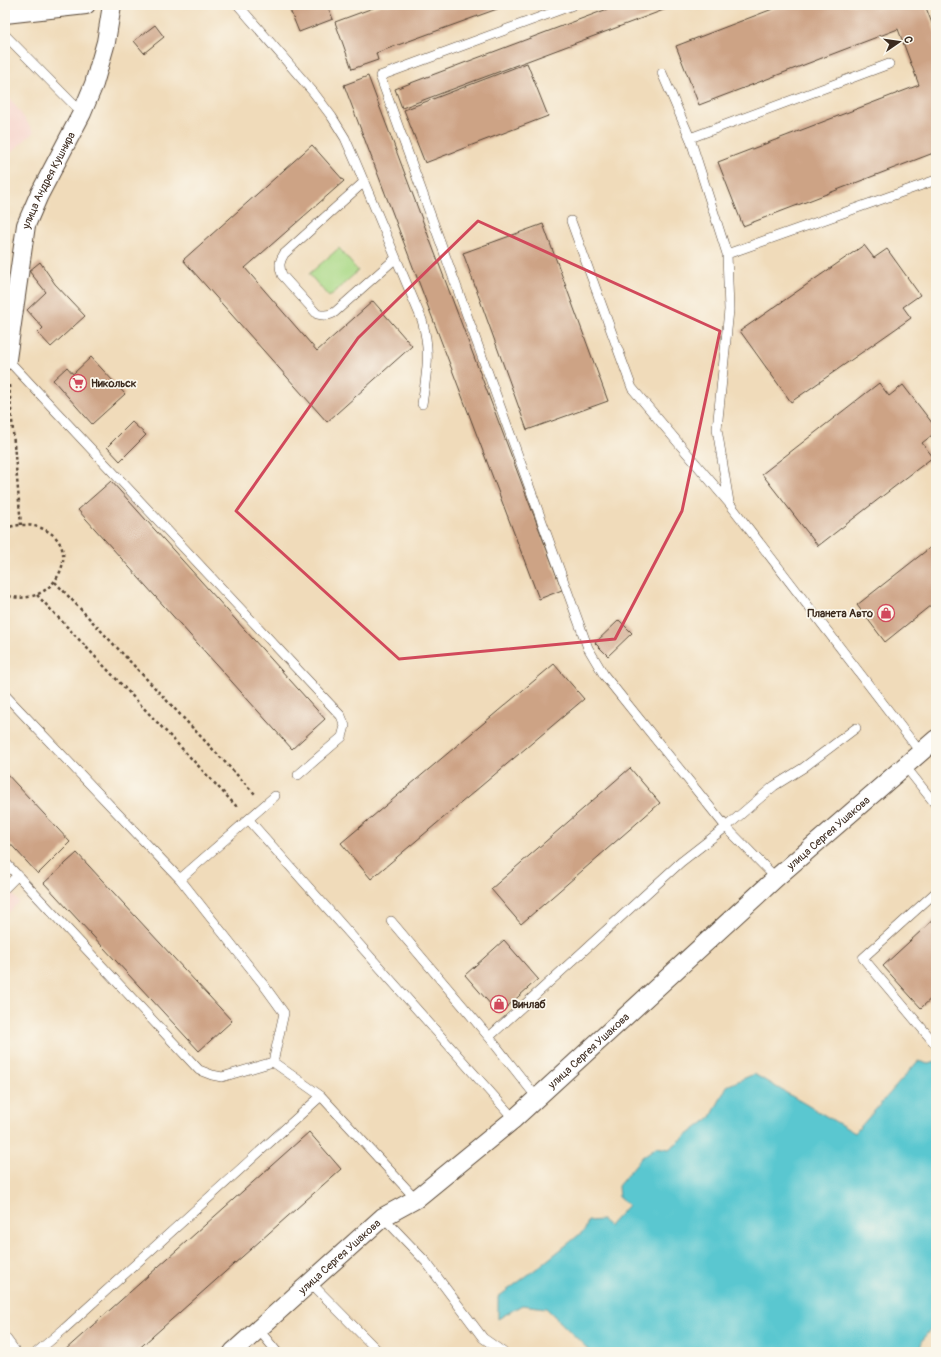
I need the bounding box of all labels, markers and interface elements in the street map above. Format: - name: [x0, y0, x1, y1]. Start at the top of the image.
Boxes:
- north arrow: [879, 22, 919, 62]
- text: С: [901, 35, 915, 45]
- street label: улица Андрея Кушнира: [19, 129, 78, 230]
- supermarket icon: Никольск: [68, 373, 88, 393]
- place label: Никольск: [91, 377, 137, 390]
- shop icon: Планета Авто: [876, 603, 896, 623]
- place label: Планета Авто: [808, 607, 873, 620]
- street label: улица Сергея Ушакова: [783, 793, 872, 873]
- shop icon: Винлаб: [489, 994, 509, 1014]
- place label: Винлаб: [512, 998, 546, 1011]
- street label: улица Сергея Ушакова: [544, 1010, 632, 1092]
- street label: улица Сергея Ушакова: [295, 1216, 383, 1297]

